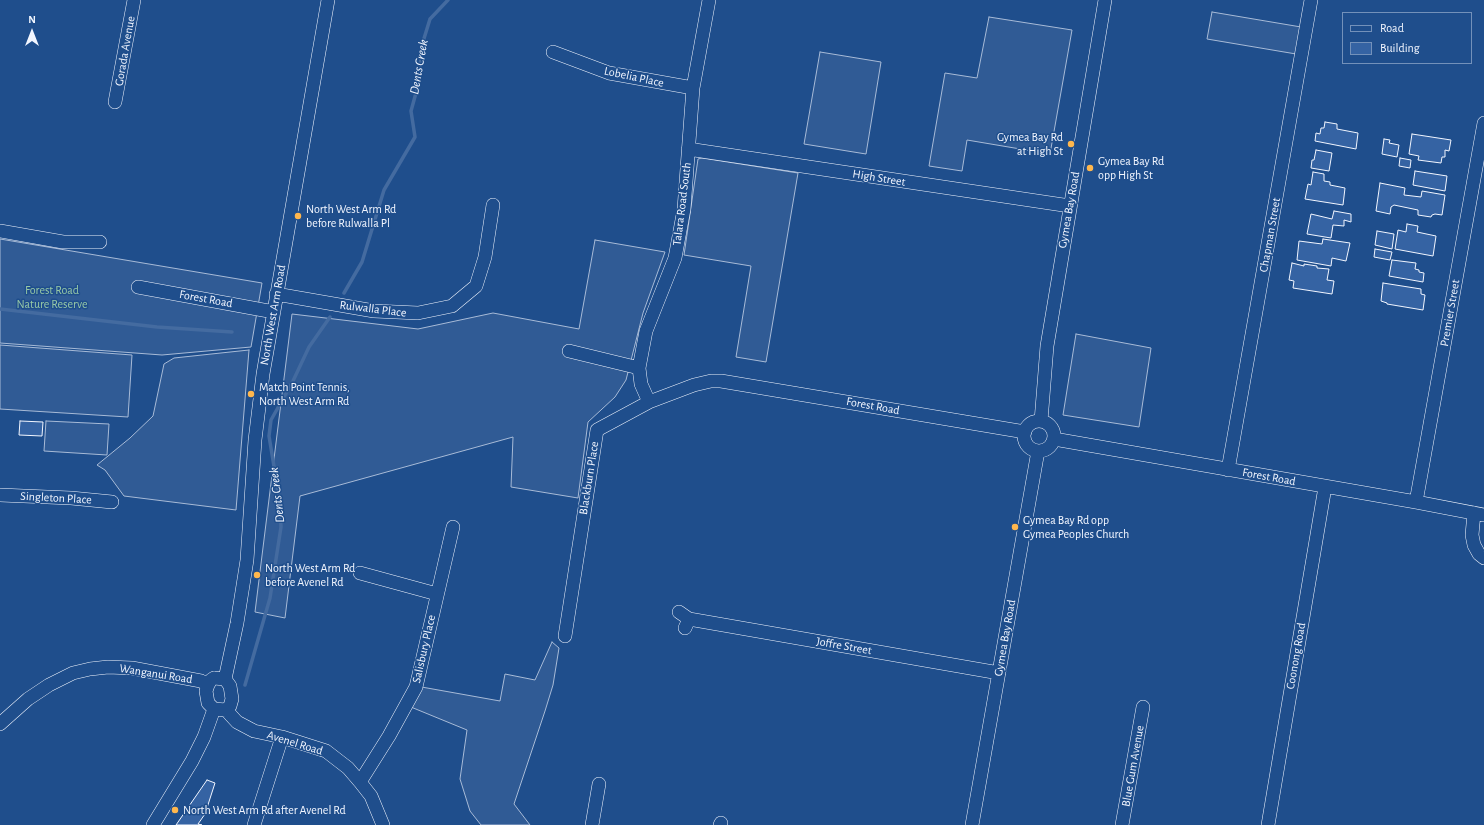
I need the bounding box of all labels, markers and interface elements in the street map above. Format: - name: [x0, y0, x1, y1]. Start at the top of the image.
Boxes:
- north arrow: [12, 12, 52, 52]
- legend: [1342, 12, 1472, 64]
- text: N: [28, 14, 36, 25]
- street label: Gorada Avenue: [112, 15, 138, 87]
- text: Road: [1380, 22, 1404, 34]
- water label: Dents Creek: [406, 38, 432, 96]
- text: Building: [1380, 42, 1420, 54]
- street label: Lobelia Place: [603, 64, 665, 90]
- place label: Gymea Bay Rd at High St: [997, 130, 1063, 158]
- marker: Gymea Bay Rd at High St: [1066, 139, 1076, 149]
- place label: Gymea Bay Rd opp High St: [1098, 154, 1164, 182]
- street label: Talara Road South: [670, 162, 694, 246]
- marker: Gymea Bay Rd opp High St: [1085, 163, 1095, 173]
- street label: High Street: [851, 167, 907, 189]
- street label: Gymea Bay Road: [1055, 171, 1083, 249]
- street label: Chapman Street: [1256, 197, 1284, 273]
- place label: North West Arm Rd before Rulwalla Pl: [306, 202, 396, 230]
- marker: North West Arm Rd before Rulwalla Pl: [293, 211, 303, 221]
- street label: North West Arm Road: [257, 264, 289, 366]
- street label: Premier Street: [1437, 278, 1463, 348]
- park label: Forest Road Nature Reserve: [17, 283, 87, 311]
- street label: Forest Road: [178, 287, 234, 311]
- street label: Rulwalla Place: [339, 298, 407, 320]
- place label: Match Point Tennis, North West Arm Rd: [259, 380, 350, 408]
- marker: Match Point Tennis, North West Arm Rd: [246, 389, 256, 399]
- street label: Forest Road: [845, 394, 901, 418]
- street label: Blackburn Place: [576, 440, 602, 516]
- street label: Forest Road: [1241, 465, 1297, 489]
- water label: Dents Creek: [266, 466, 288, 524]
- street label: Singleton Place: [20, 489, 92, 507]
- place label: Gymea Bay Rd opp Gymea Peoples Church: [1023, 513, 1129, 541]
- marker: Gymea Bay Rd opp Gymea Peoples Church: [1010, 522, 1020, 532]
- place label: North West Arm Rd before Avenel Rd: [265, 561, 355, 589]
- marker: North West Arm Rd before Avenel Rd: [252, 570, 262, 580]
- street label: Gymea Bay Road: [991, 599, 1019, 677]
- street label: Salisbury Place: [409, 614, 439, 684]
- street label: Coonong Road: [1283, 622, 1309, 690]
- street label: Joffre Street: [815, 634, 873, 658]
- street label: Wanganui Road: [118, 661, 194, 687]
- street label: Blue Gum Avenue: [1119, 724, 1147, 808]
- street label: Avenel Road: [265, 728, 325, 758]
- place label: North West Arm Rd after Avenel Rd: [183, 803, 346, 817]
- marker: North West Arm Rd after Avenel Rd: [170, 805, 180, 815]

